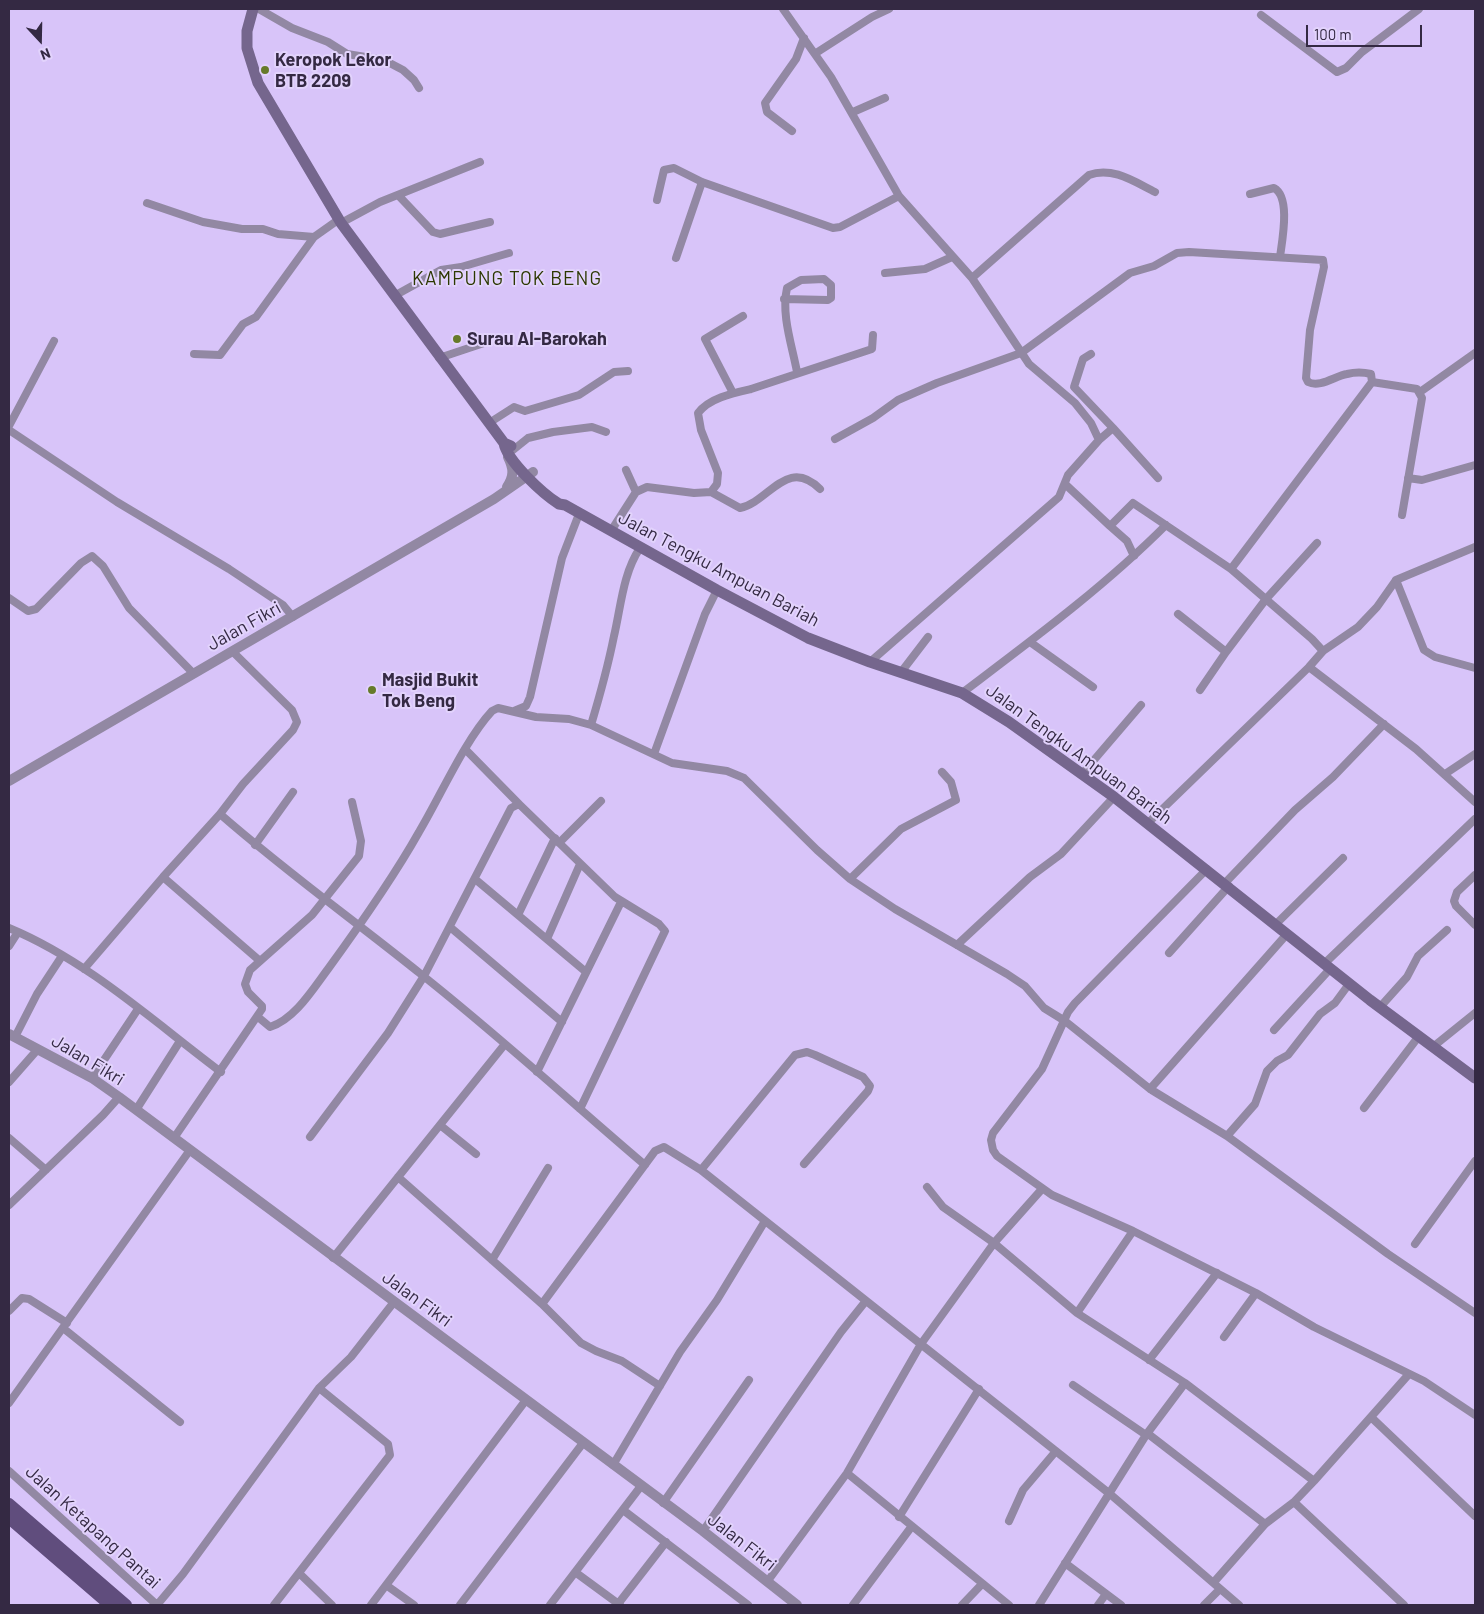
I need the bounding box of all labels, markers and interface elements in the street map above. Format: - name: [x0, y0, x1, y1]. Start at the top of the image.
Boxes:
- north arrow: [15, 15, 65, 65]
- scale bar: [1309, 15, 1425, 47]
- text: 100 m: [1314, 25, 1352, 43]
- text: N: [38, 45, 53, 64]
- place label: Keropok Lekor BTB 2209: [275, 49, 391, 92]
- marker: Keropok Lekor BTB 2209: [259, 64, 271, 76]
- district label: KAMPUNG TOK BENG: [410, 268, 604, 290]
- place label: Surau Al-Barokah: [467, 328, 607, 350]
- marker: Surau Al-Barokah: [451, 333, 463, 345]
- street label: Jalan Tengku Ampuan Bariah: [615, 507, 823, 631]
- street label: Jalan Fikri: [203, 597, 285, 655]
- place label: Masjid Bukit Tok Beng: [382, 669, 478, 712]
- street label: Jalan Tengku Ampuan Bariah: [982, 679, 1176, 829]
- marker: Masjid Bukit Tok Beng: [366, 684, 378, 696]
- street label: Jalan Fikri: [48, 1030, 128, 1090]
- street label: Jalan Fikri: [378, 1266, 456, 1332]
- street label: Jalan Ketapang Pantai: [21, 1461, 165, 1593]
- street label: Jalan Fikri: [703, 1508, 781, 1576]

